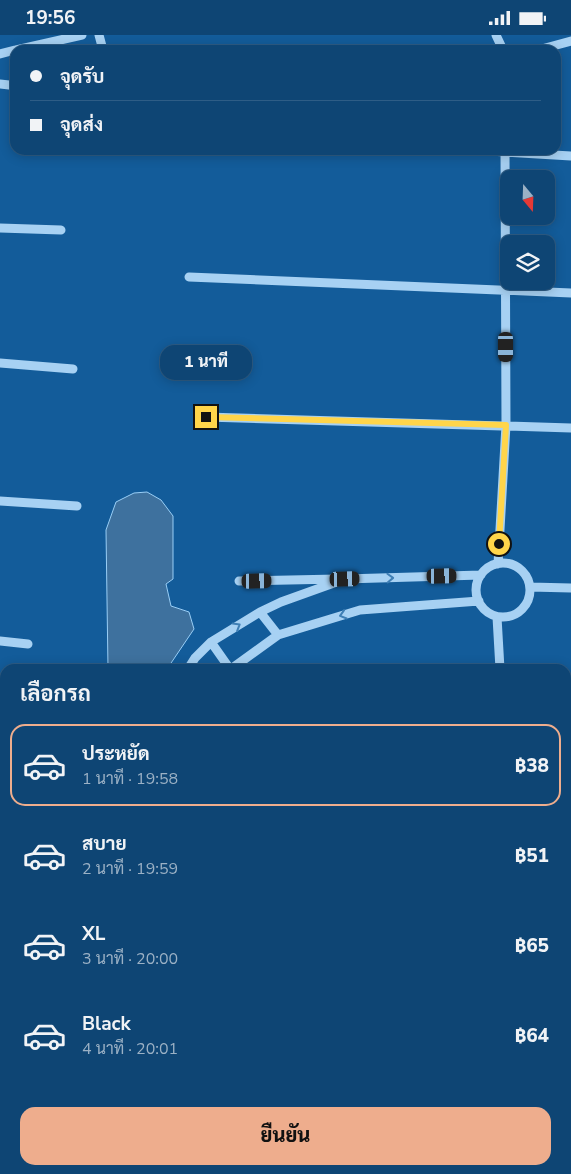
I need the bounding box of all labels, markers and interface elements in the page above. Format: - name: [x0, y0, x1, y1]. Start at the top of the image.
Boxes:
- text: 19:56: [25, 5, 75, 31]
- text: จุดรับ: [60, 64, 104, 90]
- text: จุดส่ง: [60, 112, 103, 138]
- north arrow: [500, 170, 555, 225]
- map controls: [500, 170, 555, 290]
- button: layers: [500, 235, 555, 290]
- car: [498, 332, 513, 362]
- callout: 1 นาที: [160, 345, 252, 379]
- text: 1 นาที: [184, 351, 228, 373]
- route end: [195, 406, 217, 428]
- route start: [488, 533, 510, 555]
- car: [426, 568, 457, 584]
- car: [329, 571, 360, 587]
- car: [241, 573, 272, 589]
- one-way arrow: [386, 573, 394, 583]
- one-way arrow: [340, 609, 348, 619]
- one-way arrow: [231, 622, 240, 632]
- text: เลือกรถ: [20, 679, 91, 709]
- text: ประหยัด: [82, 741, 150, 767]
- icon: car: [22, 743, 67, 788]
- text: ฿38: [515, 753, 549, 779]
- text: 1 นาที · 19:58: [82, 768, 178, 790]
- text: สบาย: [82, 831, 127, 857]
- icon: car: [22, 833, 67, 878]
- text: ฿51: [515, 843, 549, 869]
- text: 2 นาที · 19:59: [82, 858, 178, 880]
- text: XL: [82, 921, 105, 947]
- icon: car: [22, 923, 67, 968]
- text: ฿65: [515, 933, 549, 959]
- text: 3 นาที · 20:00: [82, 948, 178, 970]
- text: Black: [82, 1011, 131, 1037]
- icon: car: [22, 1013, 67, 1058]
- text: ฿64: [515, 1023, 549, 1049]
- text: 4 นาที · 20:01: [82, 1038, 178, 1060]
- button: ยืนยัน: [20, 1107, 551, 1165]

